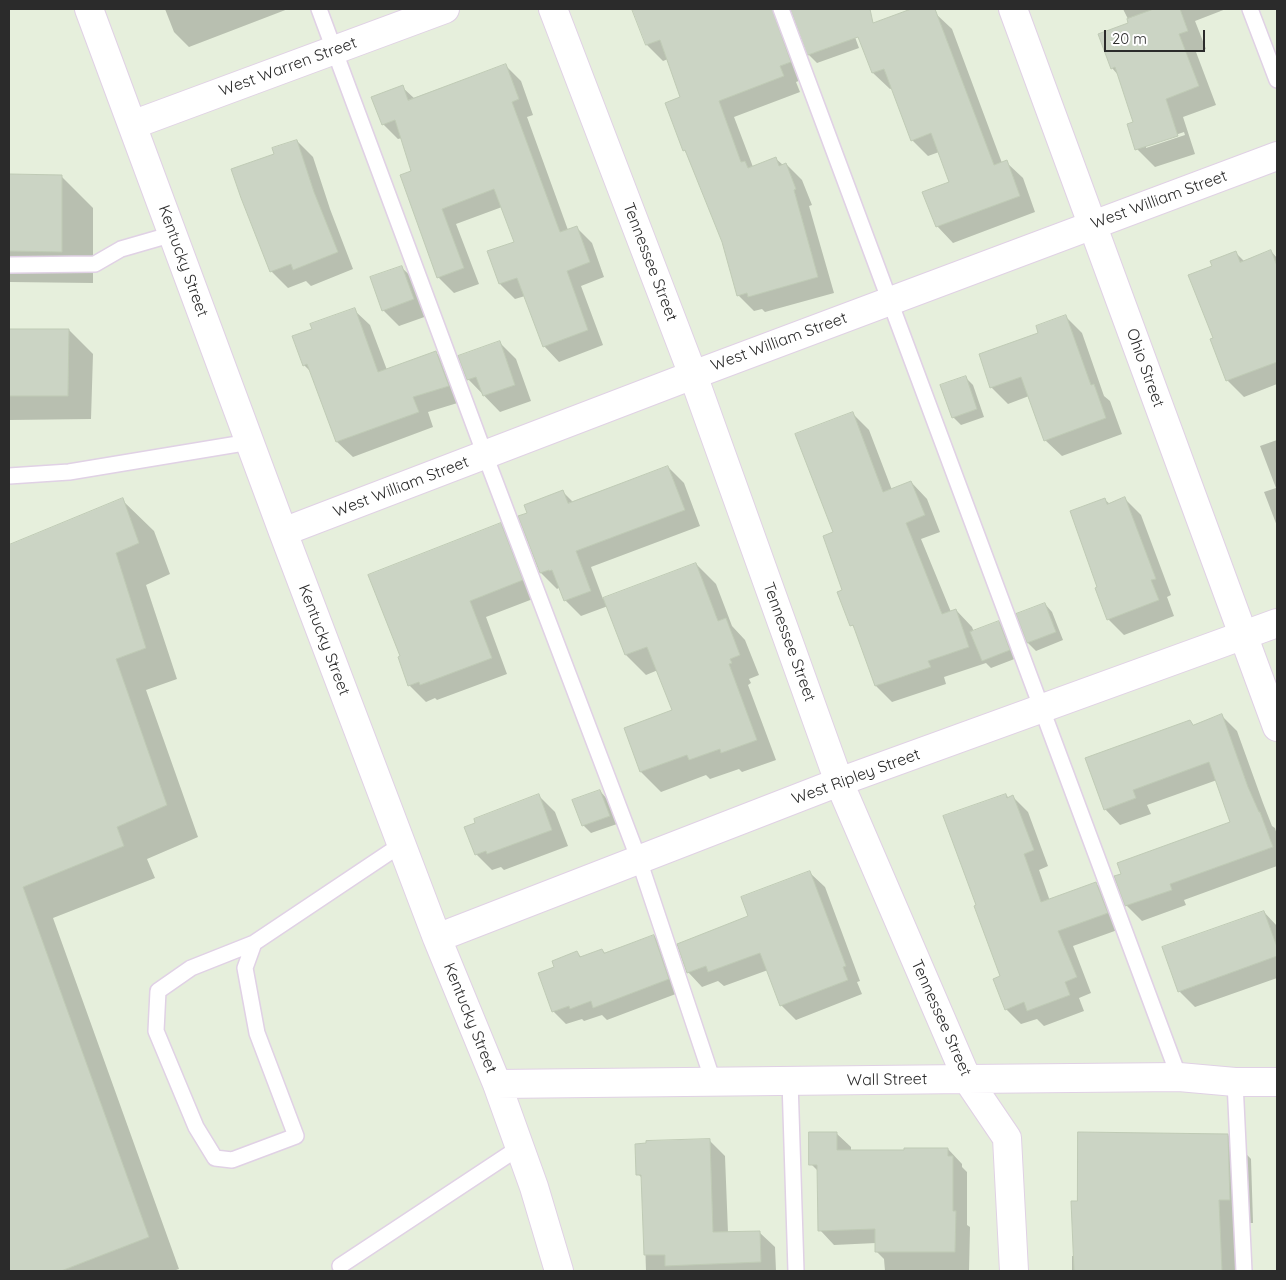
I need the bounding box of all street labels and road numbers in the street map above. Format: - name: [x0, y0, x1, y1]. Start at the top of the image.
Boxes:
- street label: West Warren Street: [217, 33, 359, 101]
- street label: West William Street: [1088, 166, 1230, 234]
- street label: Tennessee Street: [619, 200, 681, 324]
- street label: Kentucky Street: [154, 203, 212, 319]
- street label: West William Street: [708, 308, 850, 376]
- street label: Ohio Street: [1122, 326, 1168, 410]
- street label: West William Street: [331, 452, 471, 522]
- street label: Tennessee Street: [759, 580, 819, 704]
- street label: Kentucky Street: [294, 582, 354, 698]
- street label: West Ripley Street: [789, 745, 923, 809]
- street label: Tennessee Street: [907, 957, 975, 1079]
- street label: Kentucky Street: [439, 960, 501, 1076]
- street label: Wall Street: [847, 1070, 927, 1090]

